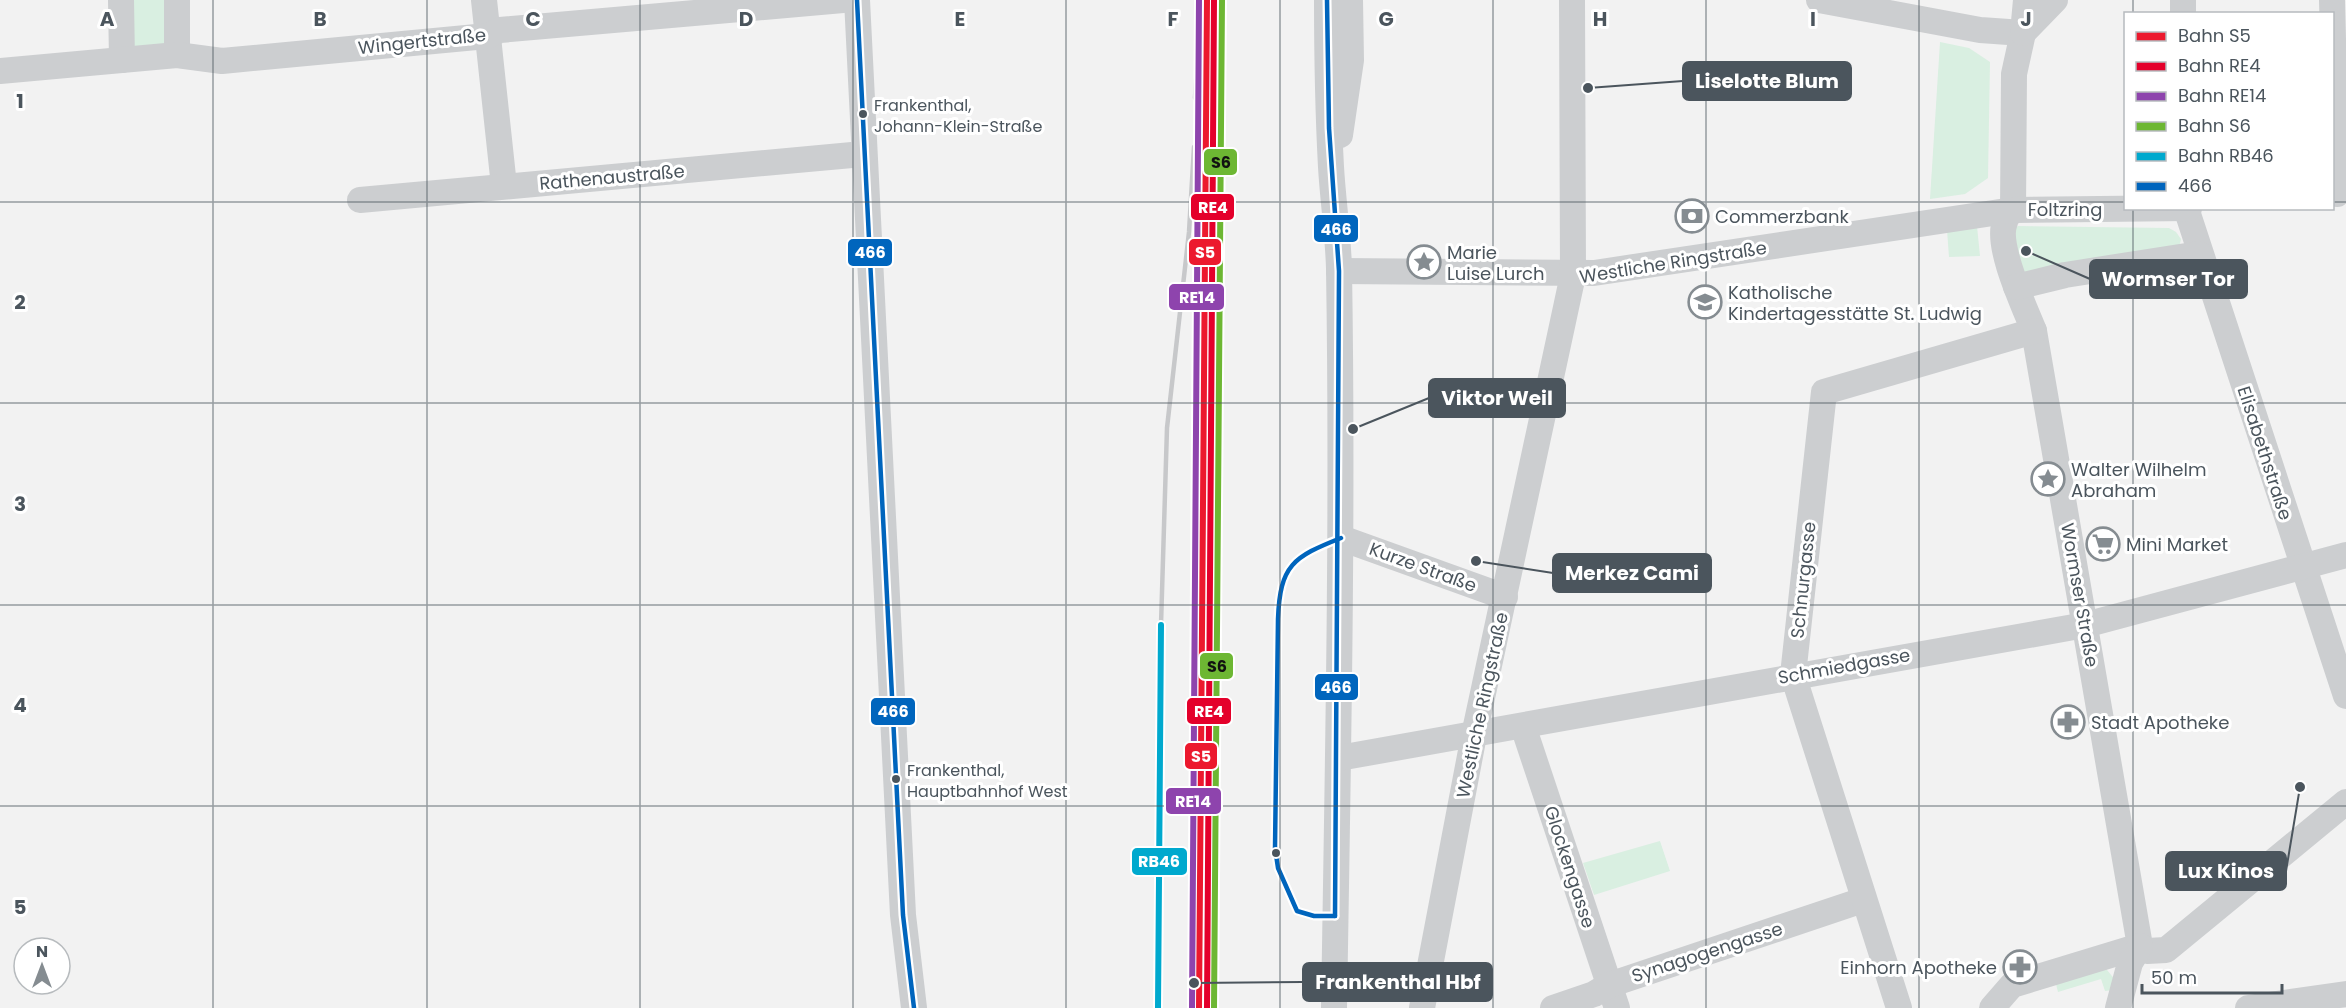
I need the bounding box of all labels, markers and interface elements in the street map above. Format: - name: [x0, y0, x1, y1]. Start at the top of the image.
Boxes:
- text: A: [100, 5, 115, 33]
- text: B: [313, 5, 327, 33]
- text: C: [525, 5, 541, 33]
- text: D: [739, 5, 753, 33]
- text: E: [955, 5, 965, 33]
- text: F: [1168, 5, 1179, 33]
- text: G: [1378, 5, 1394, 33]
- text: H: [1593, 5, 1607, 33]
- text: I: [1810, 5, 1816, 33]
- text: J: [2020, 5, 2032, 33]
- legend: [2124, 12, 2334, 210]
- street label: Wingertstraße: [357, 22, 487, 60]
- text: Bahn S5: [2178, 23, 2251, 48]
- text: Bahn RE4: [2178, 53, 2261, 78]
- callout: Liselotte Blum: [1683, 62, 1851, 100]
- text: Liselotte Blum: [1695, 67, 1839, 95]
- text: Bahn RE14: [2178, 83, 2266, 108]
- text: 1: [16, 87, 24, 115]
- place label: Frankenthal, Johann-Klein-Straße: [874, 94, 1042, 138]
- marker: Frankenthal, Johann-Klein-Straße: [857, 108, 869, 120]
- text: Bahn S6: [2178, 113, 2251, 138]
- text: Bahn RB46: [2178, 143, 2274, 168]
- line badge: S6: [1203, 148, 1238, 176]
- text: S6: [1211, 151, 1231, 174]
- street label: Rathenaustraße: [538, 158, 686, 196]
- text: 466: [2178, 173, 2212, 198]
- line badge: RE4: [1190, 193, 1235, 221]
- text: RE4: [1198, 196, 1228, 219]
- street label: Foltzring: [2028, 197, 2102, 222]
- bank icon: Commerzbank: [1674, 198, 1710, 234]
- place label: Commerzbank: [1715, 204, 1849, 229]
- line badge: 466: [1313, 214, 1359, 243]
- text: 466: [1320, 218, 1352, 241]
- street label: Westliche Ringstraße: [1578, 235, 1768, 289]
- line badge: 466: [847, 238, 893, 267]
- line badge: S5: [1188, 238, 1222, 266]
- place label: Marie Luise Lurch: [1447, 240, 1545, 286]
- text: 466: [854, 241, 886, 264]
- text: S5: [1195, 241, 1215, 264]
- place icon: Marie Luise Lurch: [1406, 244, 1442, 280]
- callout: Wormser Tor: [2090, 260, 2247, 298]
- text: Wormser Tor: [2102, 265, 2235, 293]
- place label: Katholische Kindertagesstätte St. Ludwig: [1728, 280, 1982, 326]
- line badge: RE14: [1168, 283, 1225, 311]
- school or university icon: Katholische Kindertagesstätte St. Ludwig: [1687, 284, 1723, 320]
- text: RE14: [1179, 286, 1215, 309]
- text: 2: [14, 288, 26, 316]
- callout: Viktor Weil: [1429, 379, 1565, 417]
- street label: Elisabethstraße: [2232, 383, 2298, 523]
- text: Viktor Weil: [1441, 384, 1553, 412]
- place label: Walter Wilhelm Abraham: [2071, 457, 2206, 503]
- place icon: Walter Wilhelm Abraham: [2030, 461, 2066, 497]
- text: 3: [14, 490, 26, 518]
- street label: Schnurgasse: [1784, 520, 1822, 640]
- street label: Wormser Straße: [2055, 521, 2105, 669]
- supermarket icon: Mini Market: [2085, 526, 2121, 562]
- place label: Mini Market: [2126, 532, 2228, 557]
- street label: Kurze Straße: [1366, 536, 1480, 598]
- callout: Merkez Cami: [1553, 554, 1711, 592]
- text: Merkez Cami: [1565, 559, 1699, 587]
- street label: Westliche Ringstraße: [1450, 610, 1514, 800]
- street label: Schmiedgasse: [1776, 642, 1912, 690]
- line badge: S6: [1199, 652, 1234, 680]
- text: S6: [1207, 655, 1227, 678]
- line badge: 466: [1314, 673, 1359, 701]
- text: 466: [1320, 676, 1352, 699]
- text: 4: [13, 691, 27, 719]
- line badge: 466: [870, 697, 916, 726]
- line badge: RE4: [1186, 697, 1232, 725]
- text: 466: [877, 700, 909, 723]
- text: RE4: [1194, 700, 1224, 723]
- pharmacy icon: Stadt Apotheke: [2050, 704, 2086, 740]
- place label: Stadt Apotheke: [2091, 710, 2229, 735]
- line badge: S5: [1184, 742, 1218, 770]
- text: S5: [1191, 745, 1211, 768]
- place label: Frankenthal, Hauptbahnhof West: [907, 759, 1068, 803]
- marker: Frankenthal, Hauptbahnhof West: [890, 773, 902, 785]
- line badge: RE14: [1165, 787, 1222, 815]
- text: RE14: [1175, 790, 1211, 813]
- street label: Glockengasse: [1538, 803, 1602, 931]
- line badge: RB46: [1131, 847, 1188, 876]
- unlabelled marker: [1270, 847, 1282, 859]
- text: RB46: [1138, 850, 1180, 873]
- callout: Lux Kinos: [2166, 852, 2286, 890]
- text: Lux Kinos: [2178, 857, 2274, 885]
- text: 5: [14, 893, 27, 921]
- street label: Synagogengasse: [1628, 916, 1786, 988]
- north arrow: [12, 936, 72, 996]
- text: N: [36, 940, 48, 963]
- pharmacy icon: Einhorn Apotheke: [2002, 949, 2038, 985]
- place label: Einhorn Apotheke: [1840, 955, 1997, 980]
- scale bar: [2142, 957, 2282, 995]
- callout: Frankenthal Hbf: [1303, 963, 1492, 1001]
- text: 50 m: [2151, 965, 2197, 990]
- text: Frankenthal Hbf: [1315, 968, 1481, 996]

